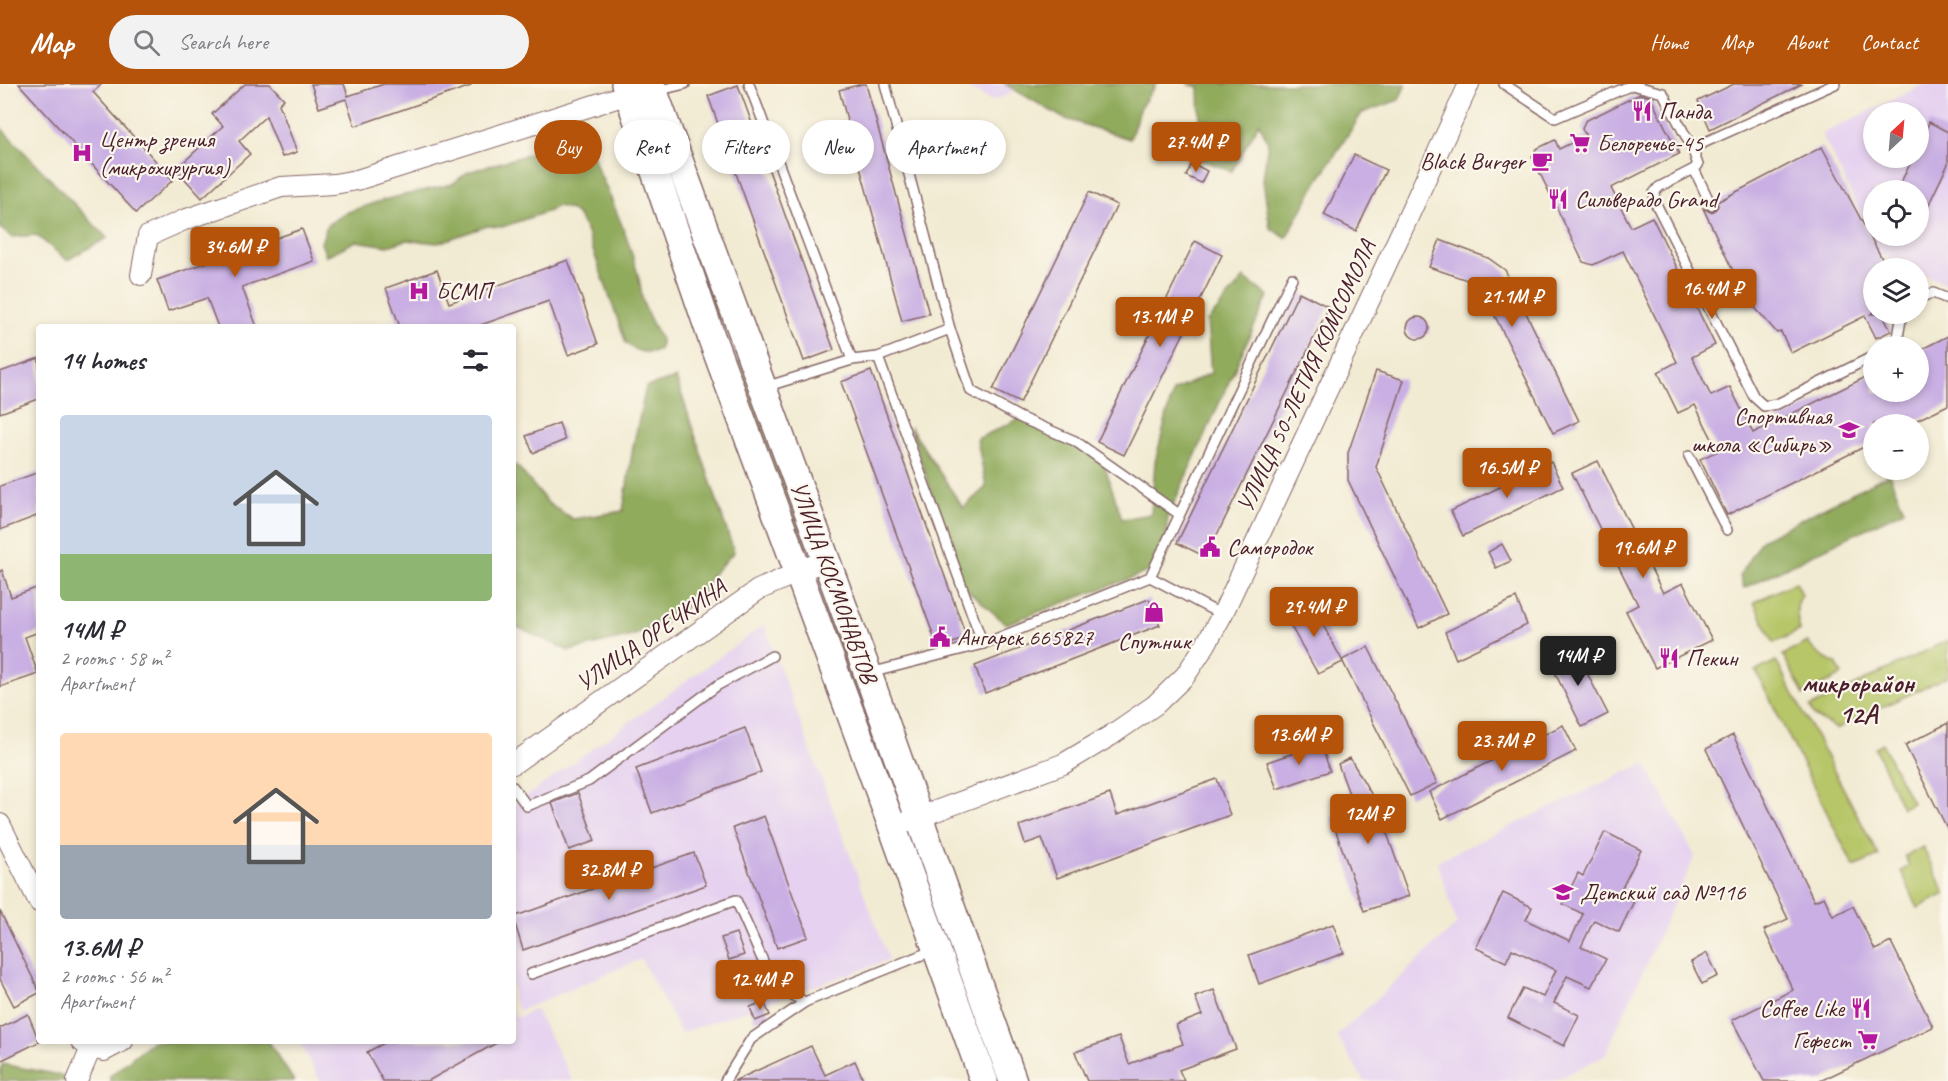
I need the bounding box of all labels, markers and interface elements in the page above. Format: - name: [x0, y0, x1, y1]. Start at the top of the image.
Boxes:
- search box: [109, 15, 529, 69]
- text: Map: [30, 25, 73, 60]
- icon: search: [130, 26, 163, 59]
- text: Search here: [178, 28, 268, 56]
- text: Home: [1650, 29, 1688, 55]
- text: Map: [1721, 29, 1753, 55]
- text: About: [1786, 29, 1828, 55]
- text: Contact: [1861, 29, 1918, 55]
- place label: Панда: [1659, 96, 1713, 126]
- restaurant icon: Панда: [1630, 99, 1654, 123]
- north arrow: [1863, 102, 1929, 168]
- map controls: [1863, 102, 1929, 480]
- chip: Buy: [534, 120, 602, 174]
- chip: Rent: [614, 120, 690, 174]
- chip: Filters: [702, 120, 790, 174]
- chip: New: [802, 120, 874, 174]
- chip: Apartment: [886, 120, 1006, 174]
- pin: 27.4M ₽: [1141, 122, 1251, 173]
- place label: Центр зрения (микрохирургия): [99, 124, 231, 182]
- place label: Белоречье-45: [1597, 128, 1704, 158]
- text: 27.4M ₽: [1166, 129, 1226, 154]
- supermarket icon: Белоречье-45: [1568, 131, 1592, 155]
- hospital icon: Центр зрения (микрохирургия): [70, 141, 94, 165]
- place label: Black Burger: [1420, 146, 1527, 176]
- cafe icon: Black Burger: [1530, 149, 1554, 173]
- button: locate: [1863, 180, 1929, 246]
- place label: Сильверадо Grand: [1575, 184, 1721, 214]
- restaurant icon: Сильверадо Grand: [1546, 187, 1570, 211]
- pin: 34.6M ₽: [180, 227, 290, 278]
- text: 34.6M ₽: [204, 234, 266, 259]
- street label: УЛИЦА 50-ЛЕТИЯ КОМСОМОЛА: [1230, 234, 1383, 517]
- button: layers: [1863, 258, 1929, 324]
- pin: 16.4M ₽: [1657, 269, 1767, 320]
- place label: БСМП: [436, 276, 496, 306]
- text: 16.4M ₽: [1681, 276, 1743, 301]
- pin: 21.1M ₽: [1457, 277, 1567, 328]
- hospital icon: БСМП: [407, 279, 431, 303]
- text: 21.1M ₽: [1482, 284, 1542, 309]
- pin: 13.1M ₽: [1105, 297, 1215, 348]
- text: 13.1M ₽: [1130, 304, 1190, 329]
- button: +: [1863, 336, 1929, 402]
- text: 14 homes: [60, 344, 145, 377]
- icon: filters: [459, 344, 492, 377]
- place label: Спортивная школа «Сибирь»: [1691, 401, 1833, 459]
- button: −: [1863, 414, 1929, 480]
- school or university icon: Спортивная школа «Сибирь»: [1837, 418, 1861, 442]
- pin: 16.5M ₽: [1452, 448, 1562, 499]
- icon: home: [222, 454, 330, 562]
- text: 16.5M ₽: [1477, 455, 1537, 480]
- street label: УЛИЦА КОСМОНАВТОВ: [784, 477, 885, 689]
- pin: 19.6M ₽: [1588, 528, 1698, 579]
- place label: Самородок: [1227, 532, 1314, 562]
- public building icon: Самородок: [1198, 535, 1222, 559]
- text: 19.6M ₽: [1613, 535, 1673, 560]
- street label: УЛИЦА ОРЕЧКИНА: [570, 572, 732, 698]
- pin: 29.4M ₽: [1259, 587, 1369, 638]
- text: 29.4M ₽: [1284, 594, 1344, 619]
- shop icon: Спутник: [1142, 600, 1166, 624]
- text: 14M ₽: [60, 613, 122, 646]
- place label: Ангарск 665827: [957, 622, 1094, 652]
- public building icon: Ангарск 665827: [928, 625, 952, 649]
- place label: Спутник: [1118, 626, 1192, 656]
- pin: 14M ₽: [1536, 636, 1620, 687]
- text: 14M ₽: [1554, 643, 1602, 668]
- place label: Пекин: [1686, 643, 1739, 673]
- text: 2 rooms · 58 m²: [60, 646, 168, 671]
- restaurant icon: Пекин: [1657, 646, 1681, 670]
- district label: микрорайон 12А: [1802, 666, 1916, 731]
- text: Apartment: [60, 671, 133, 696]
- pin: 13.6M ₽: [1244, 715, 1354, 766]
- pin: 23.7M ₽: [1447, 721, 1557, 772]
- text: 13.6M ₽: [1268, 722, 1330, 747]
- text: 23.7M ₽: [1472, 728, 1532, 753]
- icon: home: [222, 772, 330, 880]
- pin: 12M ₽: [1326, 794, 1410, 845]
- text: 12M ₽: [1344, 801, 1392, 826]
- pin: 32.8M ₽: [554, 850, 664, 901]
- text: 32.8M ₽: [579, 857, 639, 882]
- place label: Детский сад №116: [1580, 877, 1747, 907]
- school or university icon: Детский сад №116: [1551, 880, 1575, 904]
- text: 13.6M ₽: [60, 931, 139, 964]
- pin: 12.4M ₽: [705, 960, 815, 1011]
- text: 2 rooms · 56 m²: [60, 964, 168, 989]
- text: 12.4M ₽: [730, 967, 790, 992]
- text: Apartment: [60, 989, 133, 1014]
- place label: Coffee Like: [1760, 993, 1846, 1023]
- restaurant icon: Coffee Like: [1849, 996, 1873, 1020]
- place label: Гефест: [1793, 1025, 1852, 1055]
- supermarket icon: Гефест: [1856, 1028, 1880, 1052]

